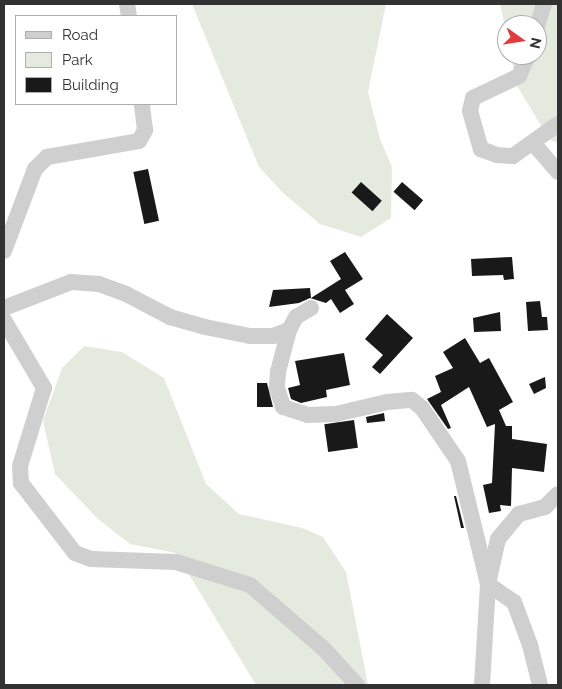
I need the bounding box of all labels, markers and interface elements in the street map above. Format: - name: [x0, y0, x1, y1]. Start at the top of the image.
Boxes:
- legend: [15, 15, 178, 105]
- north arrow: [497, 15, 547, 65]
- text: Road: [62, 26, 98, 44]
- text: N: [527, 36, 545, 50]
- text: Park: [62, 51, 93, 69]
- text: Building: [62, 76, 119, 94]

